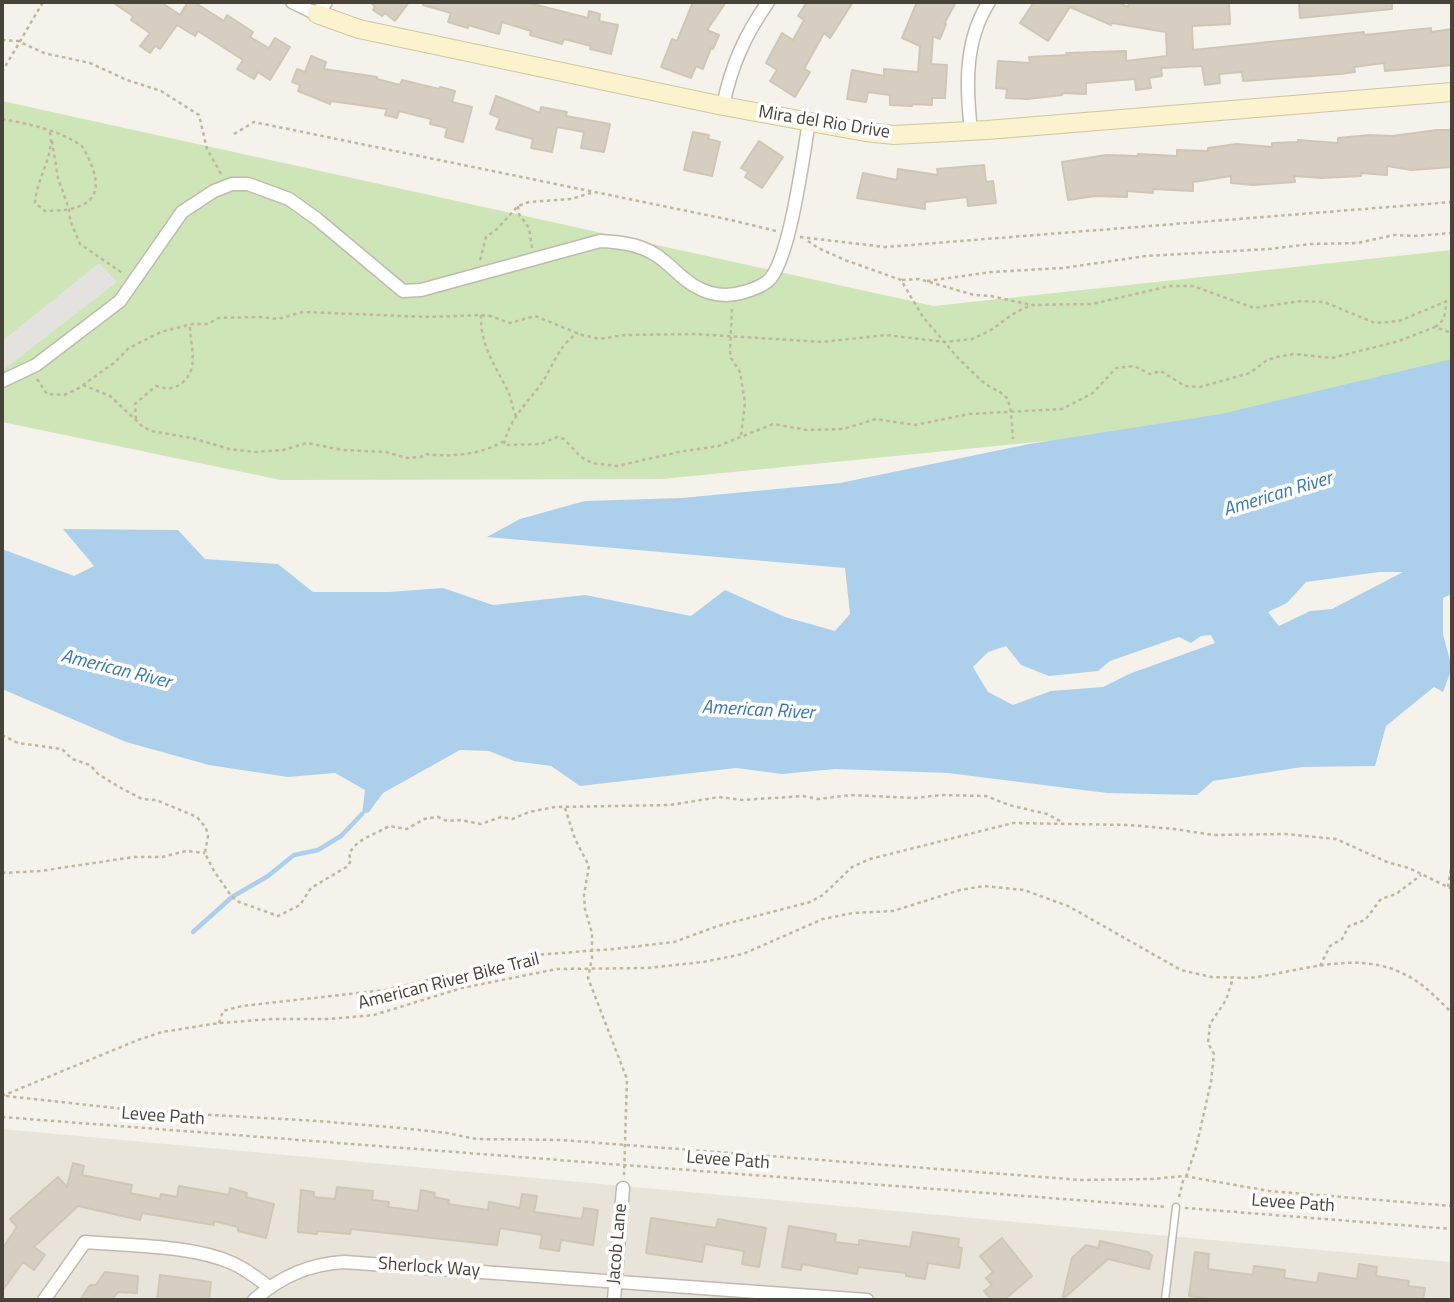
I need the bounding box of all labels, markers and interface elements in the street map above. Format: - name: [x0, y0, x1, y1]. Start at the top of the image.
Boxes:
- street label: Mira del Rio Drive: [757, 102, 891, 144]
- water label: American River: [1221, 468, 1335, 522]
- water label: American River: [59, 645, 173, 695]
- water label: American River: [701, 697, 815, 725]
- street label: American River Bike Trail: [356, 949, 542, 1015]
- street label: Levee Path: [120, 1103, 206, 1131]
- street label: Levee Path: [685, 1147, 771, 1175]
- street label: Levee Path: [1250, 1190, 1336, 1218]
- street label: Jacob Lane: [604, 1203, 632, 1285]
- street label: Sherlock Way: [377, 1254, 481, 1282]

